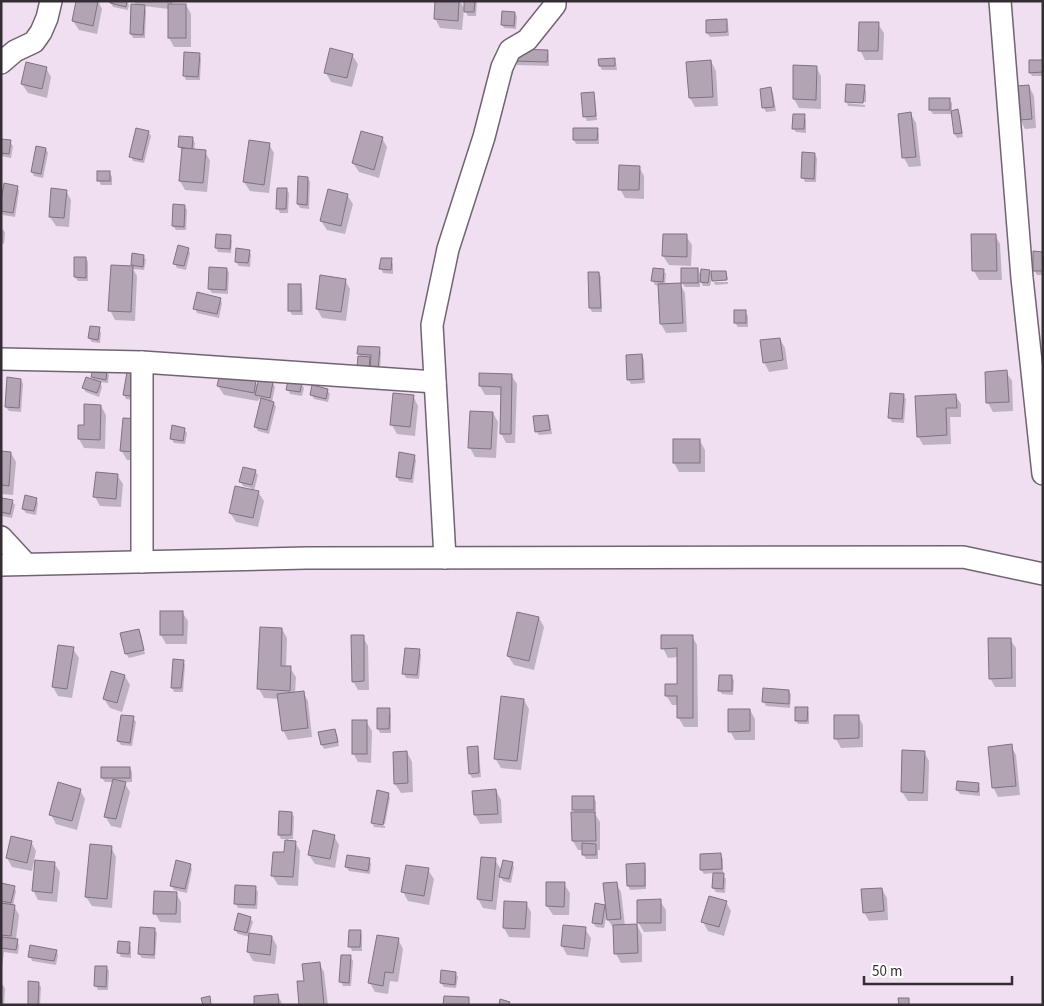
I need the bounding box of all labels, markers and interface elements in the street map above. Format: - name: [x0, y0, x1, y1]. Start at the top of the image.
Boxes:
- scale bar: [864, 954, 1012, 986]
- text: 50 m: [872, 961, 902, 982]

